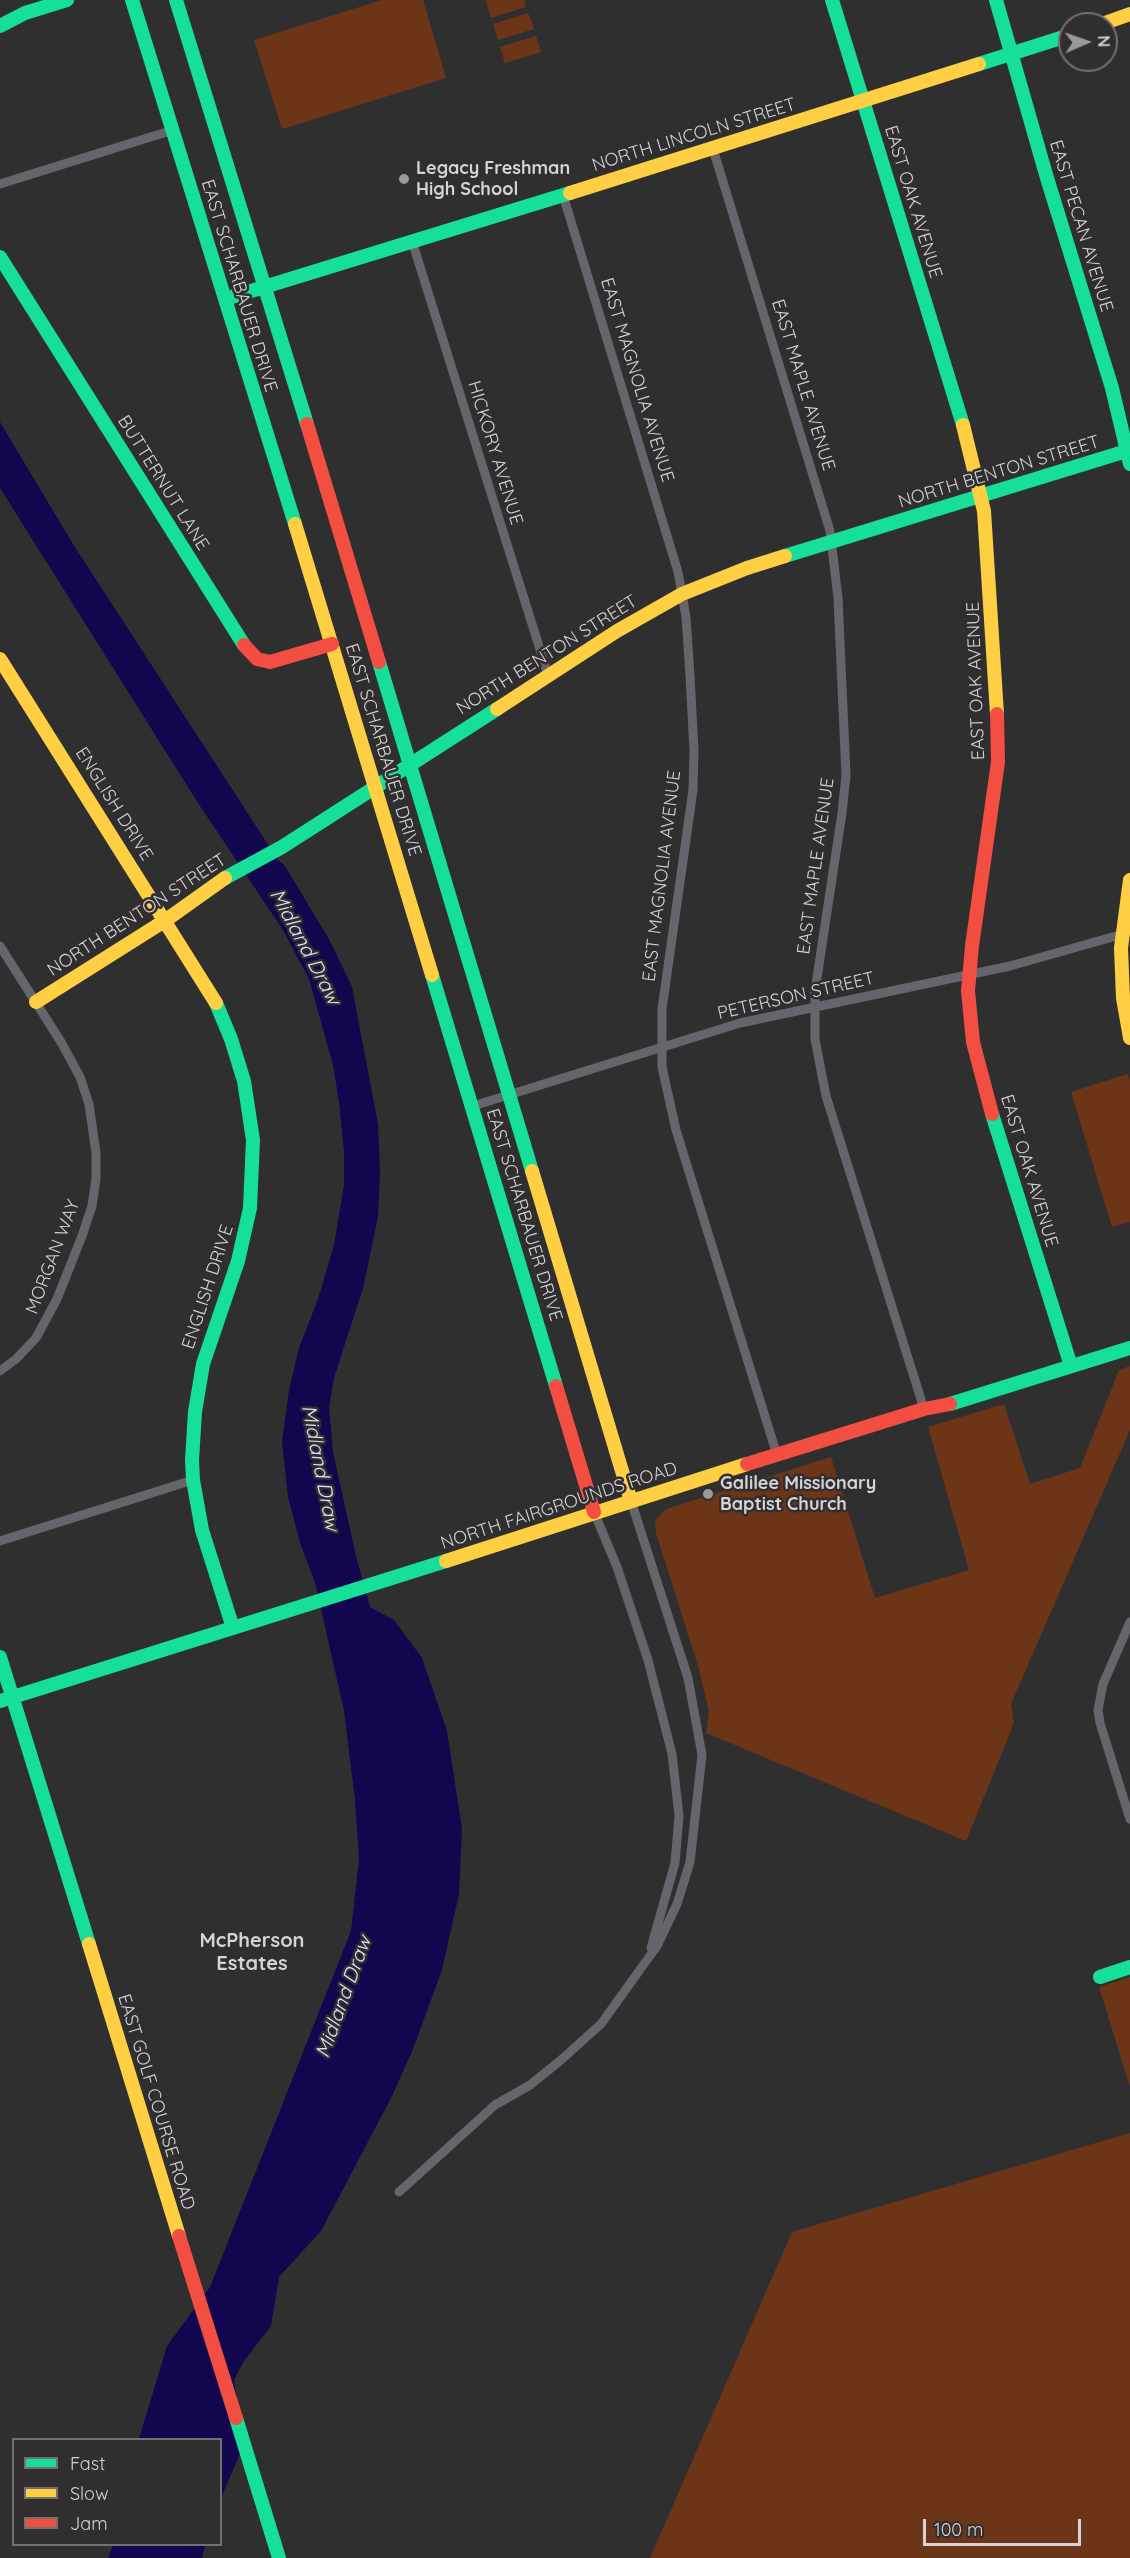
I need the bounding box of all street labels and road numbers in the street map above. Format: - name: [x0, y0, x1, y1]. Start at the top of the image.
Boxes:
- street label: NORTH LINCOLN STREET: [589, 94, 799, 176]
- street label: EAST OAK AVENUE: [879, 123, 947, 281]
- street label: EAST PECAN AVENUE: [1045, 137, 1117, 315]
- street label: EAST SCHARBAUER DRIVE: [196, 177, 282, 395]
- street label: EAST MAGNOLIA AVENUE: [596, 275, 678, 485]
- street label: EAST MAPLE AVENUE: [767, 297, 839, 473]
- street label: HICKORY AVENUE: [463, 378, 527, 528]
- street label: BUTTERNUT LANE: [113, 411, 213, 555]
- street label: NORTH BENTON STREET: [896, 431, 1102, 513]
- street label: NORTH BENTON STREET: [453, 590, 641, 720]
- street label: EAST OAK AVENUE: [962, 601, 990, 761]
- street label: EAST SCHARBAUER DRIVE: [340, 641, 426, 859]
- street label: ENGLISH DRIVE: [71, 743, 157, 865]
- street label: EAST MAGNOLIA AVENUE: [638, 769, 686, 983]
- street label: EAST MAPLE AVENUE: [793, 776, 839, 956]
- street label: NORTH BENTON STREET: [43, 849, 231, 981]
- street label: PETERSON STREET: [715, 967, 877, 1025]
- street label: EAST OAK AVENUE: [995, 1092, 1063, 1250]
- street label: EAST SCHARBAUER DRIVE: [481, 1106, 567, 1324]
- street label: MORGAN WAY: [21, 1197, 85, 1317]
- street label: ENGLISH DRIVE: [178, 1222, 238, 1352]
- street label: NORTH FAIRGROUNDS ROAD: [438, 1458, 680, 1554]
- street label: EAST GOLF COURSE ROAD: [113, 1991, 199, 2213]

